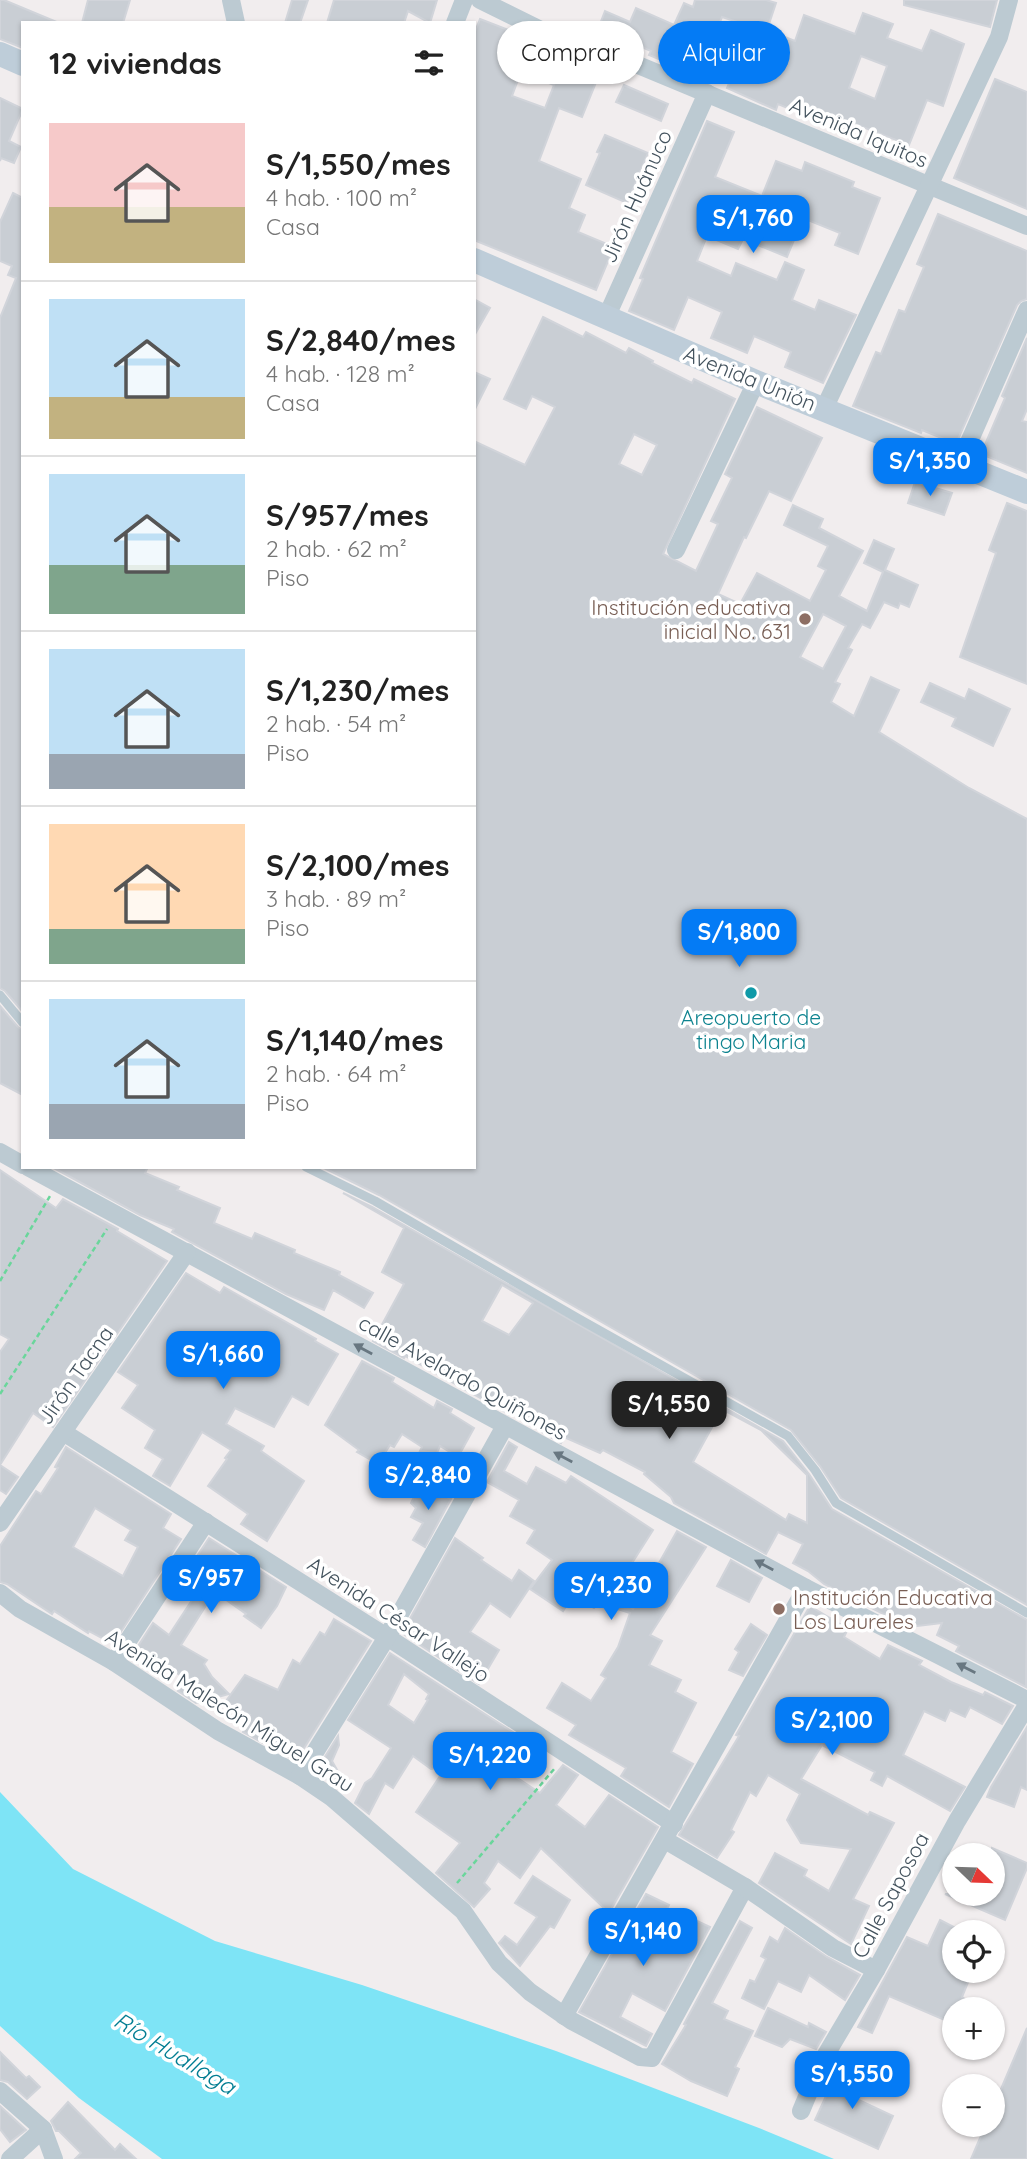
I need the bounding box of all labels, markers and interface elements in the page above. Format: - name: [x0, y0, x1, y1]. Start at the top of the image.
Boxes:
- chip: Comprar: [497, 21, 644, 84]
- chip: Alquilar: [658, 21, 790, 84]
- text: 12 viviendas: [49, 44, 222, 82]
- icon: filters: [410, 44, 448, 82]
- street label: Avenida Iquitos: [786, 91, 932, 173]
- street label: Jirón Huánuco: [595, 126, 677, 266]
- text: S/1,550/mes: [266, 145, 451, 183]
- icon: home: [105, 151, 189, 235]
- text: 4 hab. · 100 m²: [266, 183, 417, 212]
- pin: S/1,760: [688, 196, 818, 255]
- text: S/1,760: [713, 203, 793, 232]
- text: Casa: [266, 212, 320, 241]
- text: S/2,840/mes: [266, 321, 456, 359]
- icon: home: [105, 327, 189, 411]
- street label: Avenida Unión: [680, 340, 820, 416]
- text: 4 hab. · 128 m²: [266, 359, 415, 388]
- text: Casa: [266, 388, 320, 417]
- pin: S/1,350: [865, 438, 995, 498]
- text: S/1,350: [889, 446, 971, 475]
- text: S/957/mes: [266, 496, 429, 534]
- icon: home: [105, 502, 189, 586]
- text: 2 hab. · 62 m²: [266, 534, 407, 563]
- text: Piso: [266, 563, 309, 592]
- place label: Institución educativa inicial No. 631: [591, 594, 791, 644]
- marker: Institución educativa inicial No. 631: [797, 611, 813, 627]
- text: S/1,230/mes: [266, 671, 449, 709]
- icon: home: [105, 677, 189, 761]
- text: 2 hab. · 54 m²: [266, 709, 406, 738]
- text: Piso: [266, 738, 309, 767]
- text: S/2,100/mes: [266, 846, 450, 884]
- icon: home: [105, 852, 189, 936]
- text: 3 hab. · 89 m²: [266, 884, 406, 913]
- pin: S/1,800: [674, 909, 804, 969]
- text: Piso: [266, 913, 309, 942]
- text: S/1,800: [698, 917, 780, 946]
- marker: Areopuerto de tingo Maria: [743, 985, 759, 1001]
- place label: Areopuerto de tingo Maria: [681, 1004, 821, 1054]
- text: S/1,140/mes: [266, 1021, 443, 1059]
- icon: home: [105, 1027, 189, 1111]
- text: 2 hab. · 64 m²: [266, 1059, 407, 1088]
- text: Piso: [266, 1088, 309, 1117]
- street label: calle Avelardo Quiñones: [354, 1309, 572, 1445]
- street label: Jirón Tacna: [32, 1321, 118, 1429]
- pin: S/1,660: [158, 1332, 288, 1391]
- text: S/1,660: [182, 1339, 264, 1368]
- one-way arrow: [354, 1343, 373, 1355]
- pin: S/1,550: [604, 1382, 734, 1441]
- text: S/1,550: [628, 1389, 710, 1418]
- pin: S/2,840: [363, 1452, 493, 1512]
- one-way arrow: [553, 1452, 573, 1464]
- text: S/2,840: [385, 1460, 471, 1489]
- street label: Avenida César Vallejo: [303, 1550, 495, 1688]
- pin: S/957: [162, 1556, 260, 1615]
- one-way arrow: [754, 1559, 774, 1571]
- pin: S/1,230: [546, 1562, 676, 1622]
- text: S/957: [178, 1563, 244, 1592]
- text: S/1,230: [570, 1570, 652, 1599]
- place label: Institución Educativa Los Laureles: [793, 1584, 993, 1634]
- marker: Institución Educativa Los Laureles: [771, 1601, 787, 1617]
- street label: Avenida Malecón Miguel Grau: [101, 1623, 359, 1797]
- one-way arrow: [956, 1663, 976, 1674]
- pin: S/2,100: [767, 1698, 897, 1757]
- text: S/2,100: [791, 1705, 873, 1734]
- pin: S/1,220: [425, 1732, 555, 1792]
- text: S/1,220: [449, 1740, 531, 1769]
- street label: Calle Saposoa: [846, 1828, 934, 1962]
- north arrow: [942, 1843, 1004, 1906]
- map controls: [942, 1843, 1005, 2137]
- pin: S/1,140: [578, 1909, 708, 1968]
- text: S/1,140: [604, 1916, 682, 1945]
- button: locate: [942, 1920, 1005, 1983]
- button: +: [942, 1997, 1005, 2060]
- water label: Río Huallaga: [109, 2005, 242, 2101]
- pin: S/1,550: [787, 2052, 917, 2111]
- text: S/1,550: [811, 2059, 893, 2088]
- button: −: [942, 2074, 1005, 2137]

